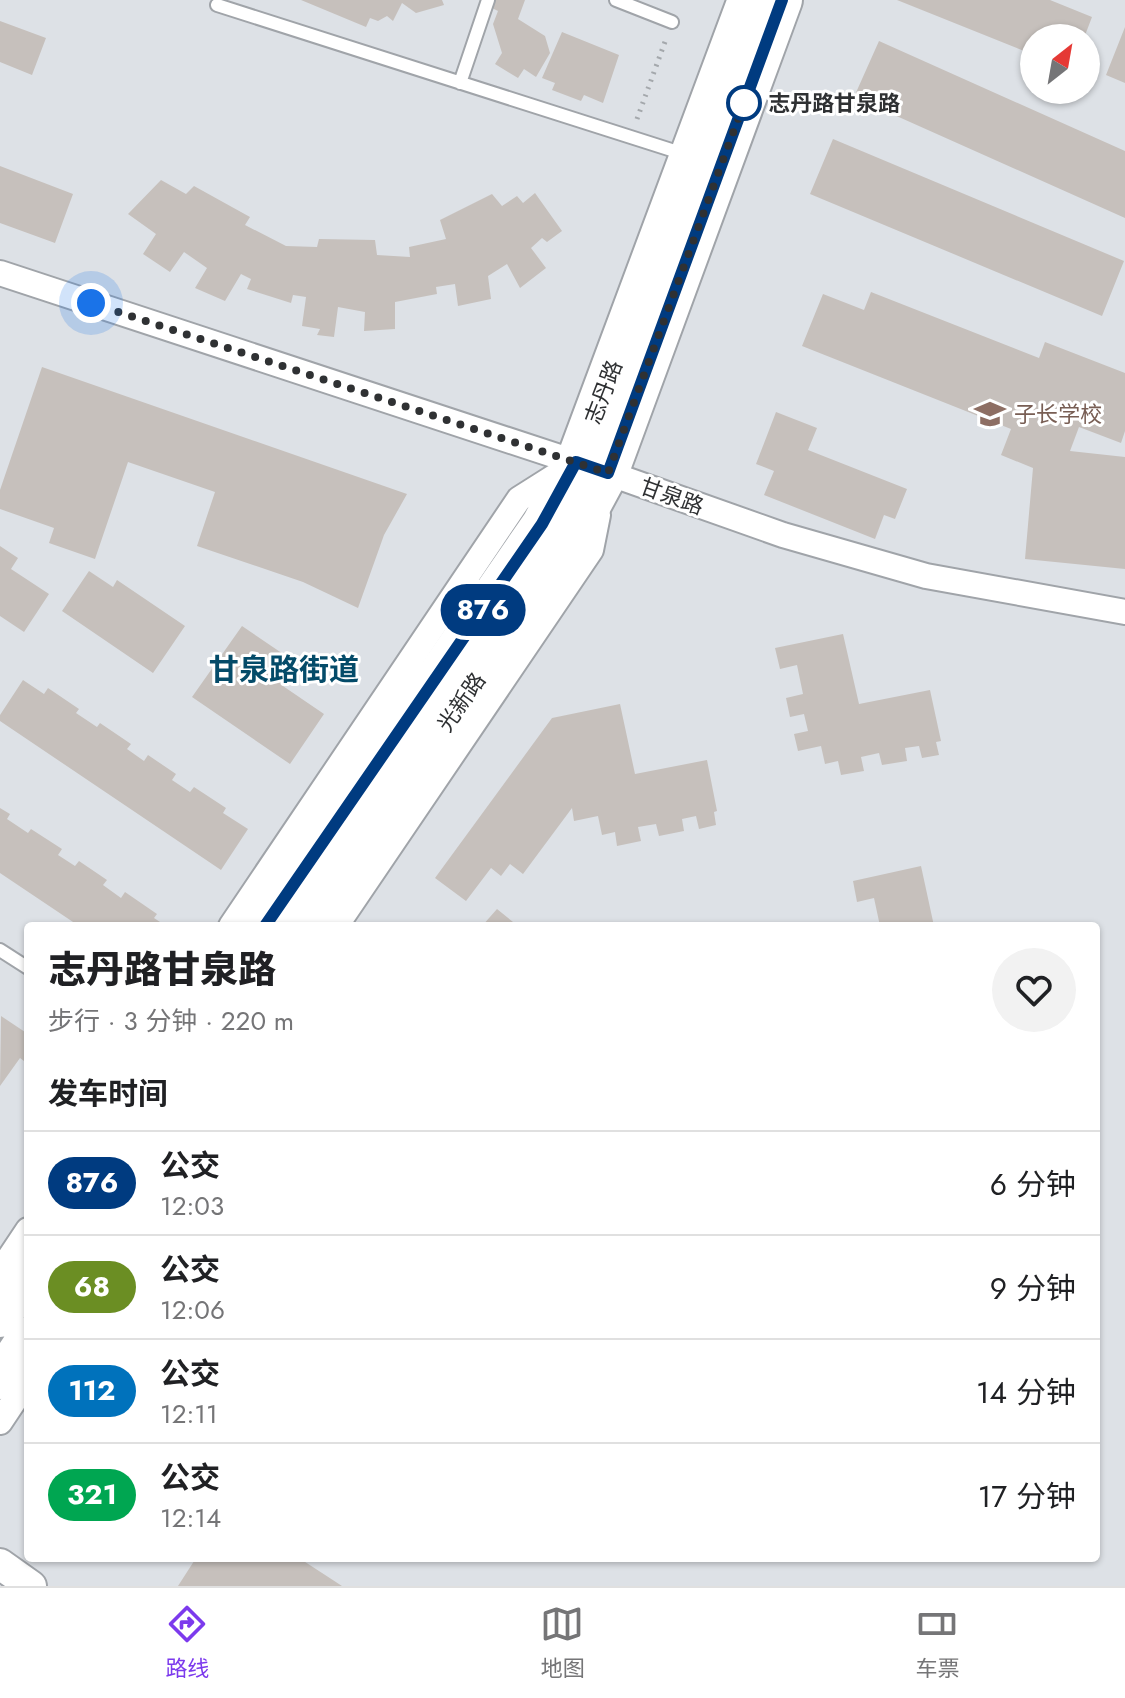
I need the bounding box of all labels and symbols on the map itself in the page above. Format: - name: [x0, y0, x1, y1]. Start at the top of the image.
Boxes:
- north arrow: [1020, 24, 1100, 104]
- marker: 志丹路甘泉路: [727, 86, 761, 120]
- place label: 志丹路甘泉路: [768, 87, 900, 119]
- your location: [71, 283, 111, 323]
- street label: 志丹路: [576, 355, 630, 429]
- school or university icon: 子长学校: [973, 397, 1007, 431]
- place label: 子长学校: [1014, 398, 1102, 430]
- street label: 甘泉路: [636, 470, 708, 522]
- line badge: 876: [437, 584, 529, 636]
- district label: 甘泉路街道: [209, 648, 359, 691]
- street label: 光新路: [429, 666, 493, 738]

